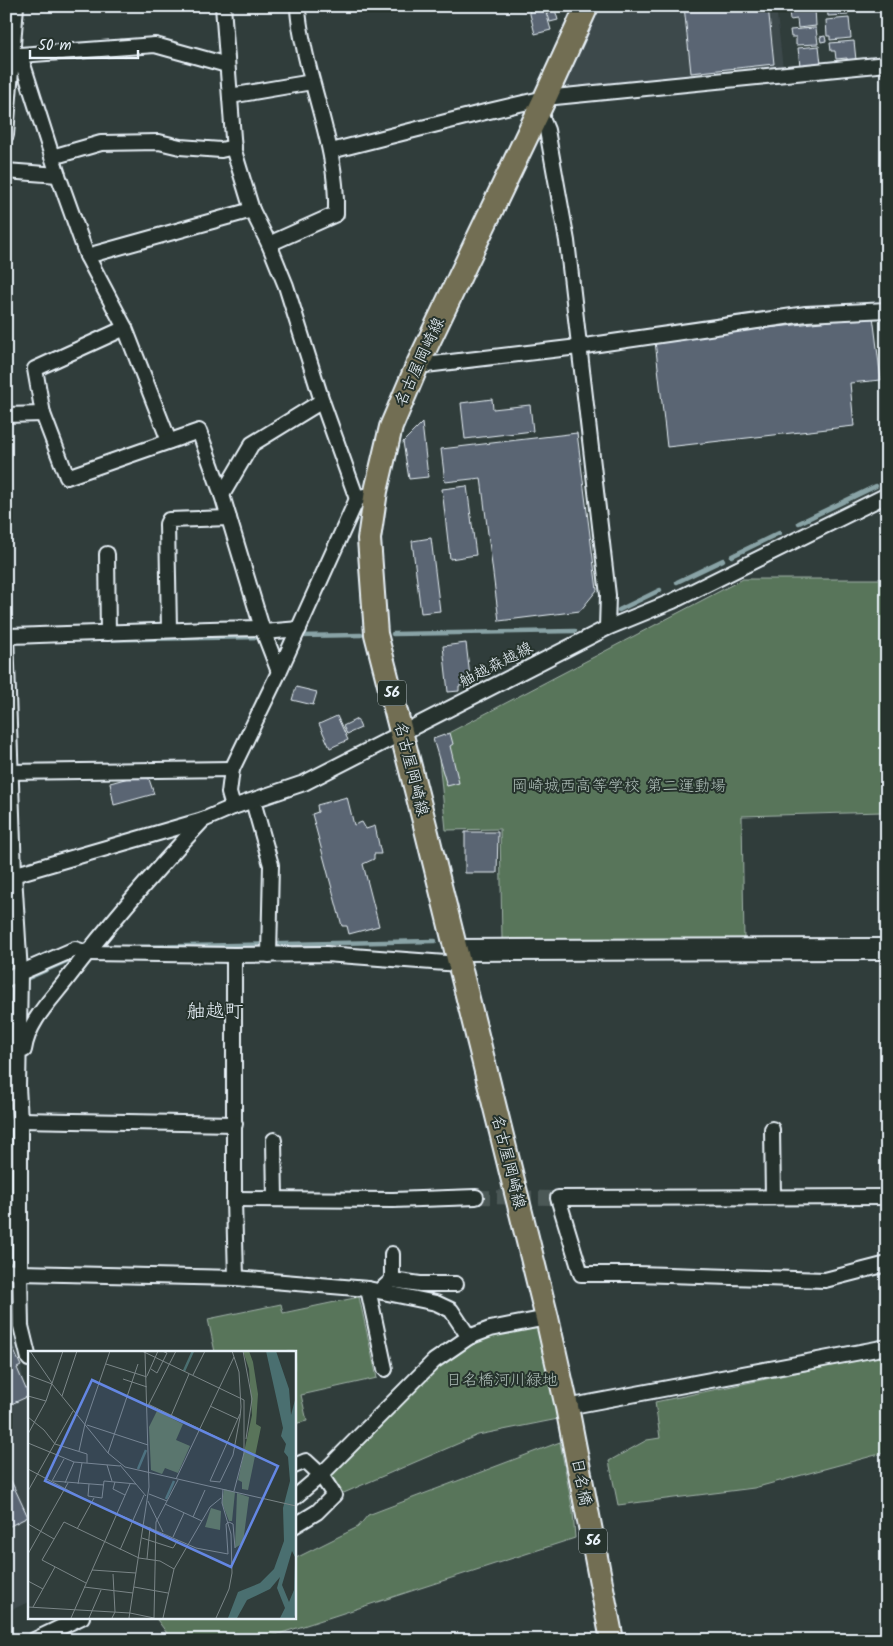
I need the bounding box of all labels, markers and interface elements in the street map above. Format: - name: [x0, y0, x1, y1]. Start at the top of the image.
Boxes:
- scale bar: [30, 28, 138, 60]
- text: 50 m: [38, 34, 72, 58]
- street label: 名古屋岡崎線: [388, 313, 452, 411]
- street label: 舳越森越線: [455, 636, 537, 694]
- road number: 56: [378, 680, 406, 706]
- street label: 名古屋岡崎線: [387, 719, 435, 819]
- park label: 岡崎城西高等学校 第二運動場: [512, 774, 726, 799]
- district label: 舳越町: [186, 997, 244, 1027]
- street label: 名古屋岡崎線: [484, 1112, 532, 1212]
- inset map: [28, 1351, 295, 1618]
- park label: 日名橋河川緑地: [446, 1368, 558, 1393]
- street label: 日名橋: [564, 1456, 598, 1508]
- road number: 56: [579, 1528, 607, 1554]

